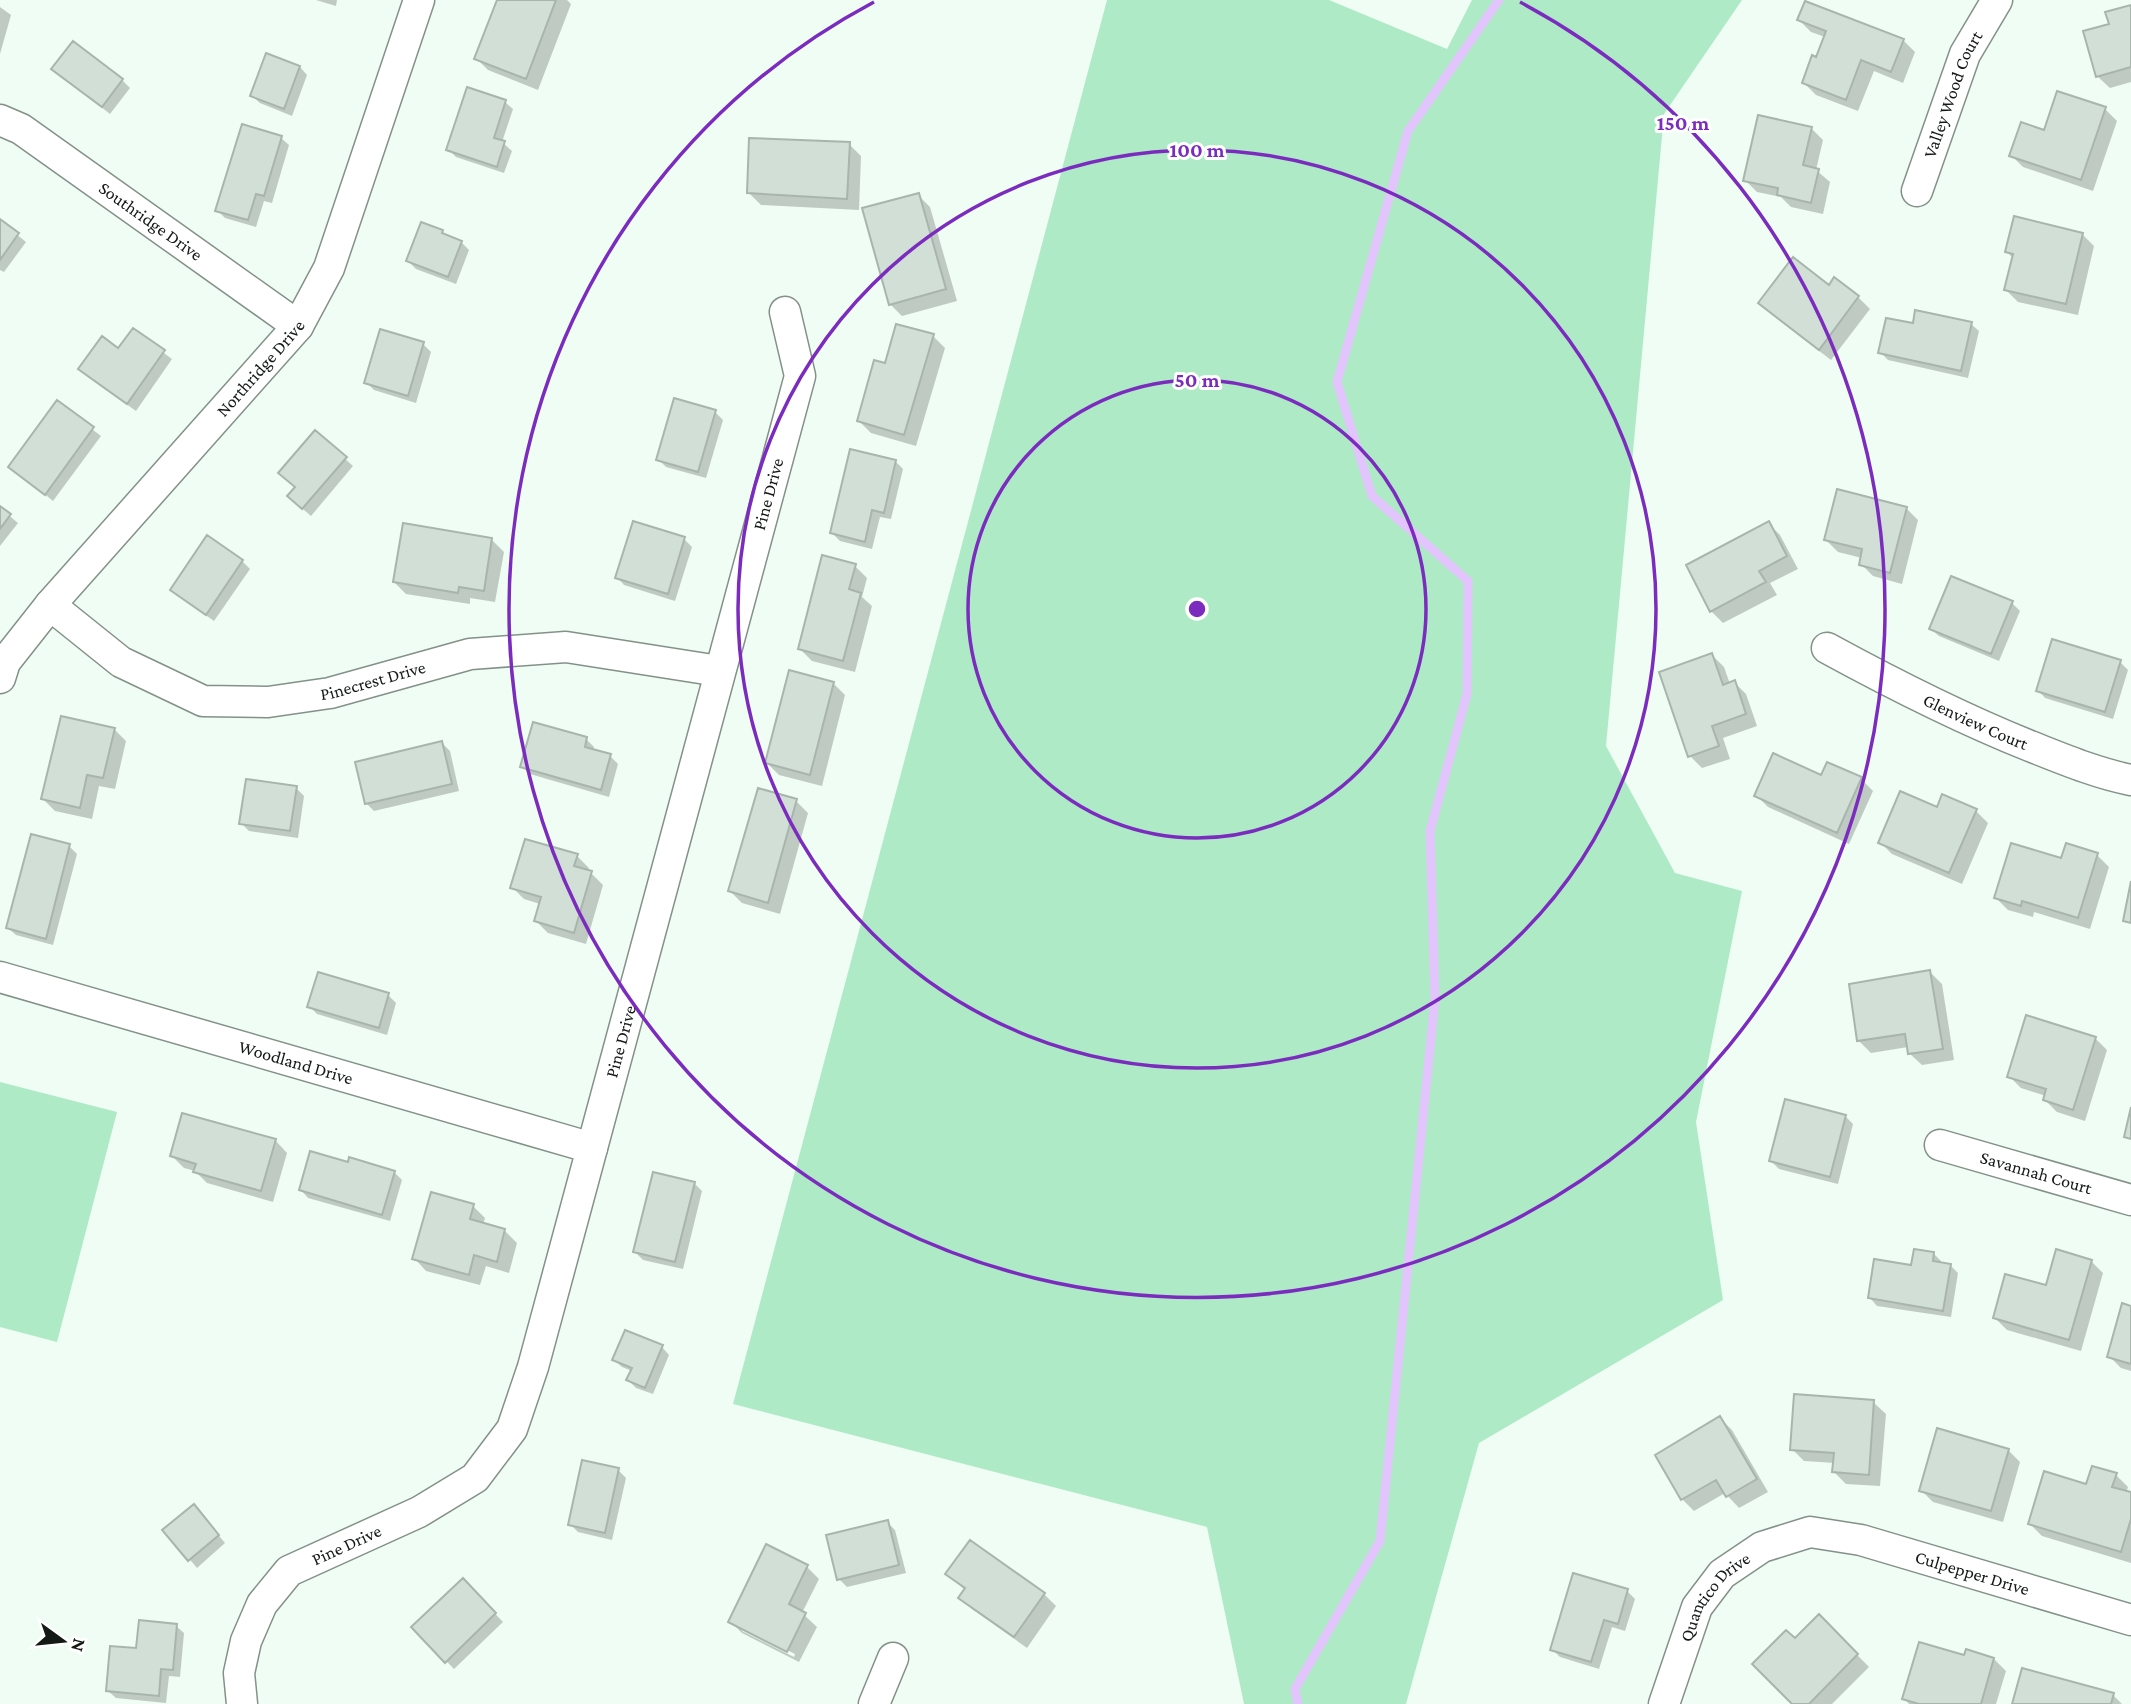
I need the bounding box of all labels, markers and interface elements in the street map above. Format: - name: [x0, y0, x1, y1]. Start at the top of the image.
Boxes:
- street label: Valley Wood Court: [1919, 26, 1987, 161]
- text: 150 m: [1657, 111, 1710, 135]
- text: 100 m: [1169, 138, 1225, 162]
- street label: Southridge Drive: [95, 178, 206, 265]
- street label: Northridge Drive: [212, 317, 309, 421]
- text: 50 m: [1175, 368, 1220, 392]
- street label: Pine Drive: [749, 456, 787, 532]
- centre of rings: [1185, 597, 1209, 621]
- street label: Pinecrest Drive: [319, 657, 428, 704]
- street label: Glenview Court: [1920, 690, 2032, 754]
- street label: Pine Drive: [601, 1003, 640, 1080]
- street label: Woodland Drive: [236, 1037, 355, 1088]
- street label: Savannah Court: [1978, 1147, 2095, 1199]
- street label: Pine Drive: [309, 1520, 384, 1569]
- street label: Culpepper Drive: [1913, 1547, 2032, 1599]
- street label: Quantico Drive: [1676, 1548, 1754, 1644]
- north arrow: [28, 1606, 98, 1676]
- text: N: [67, 1636, 91, 1654]

